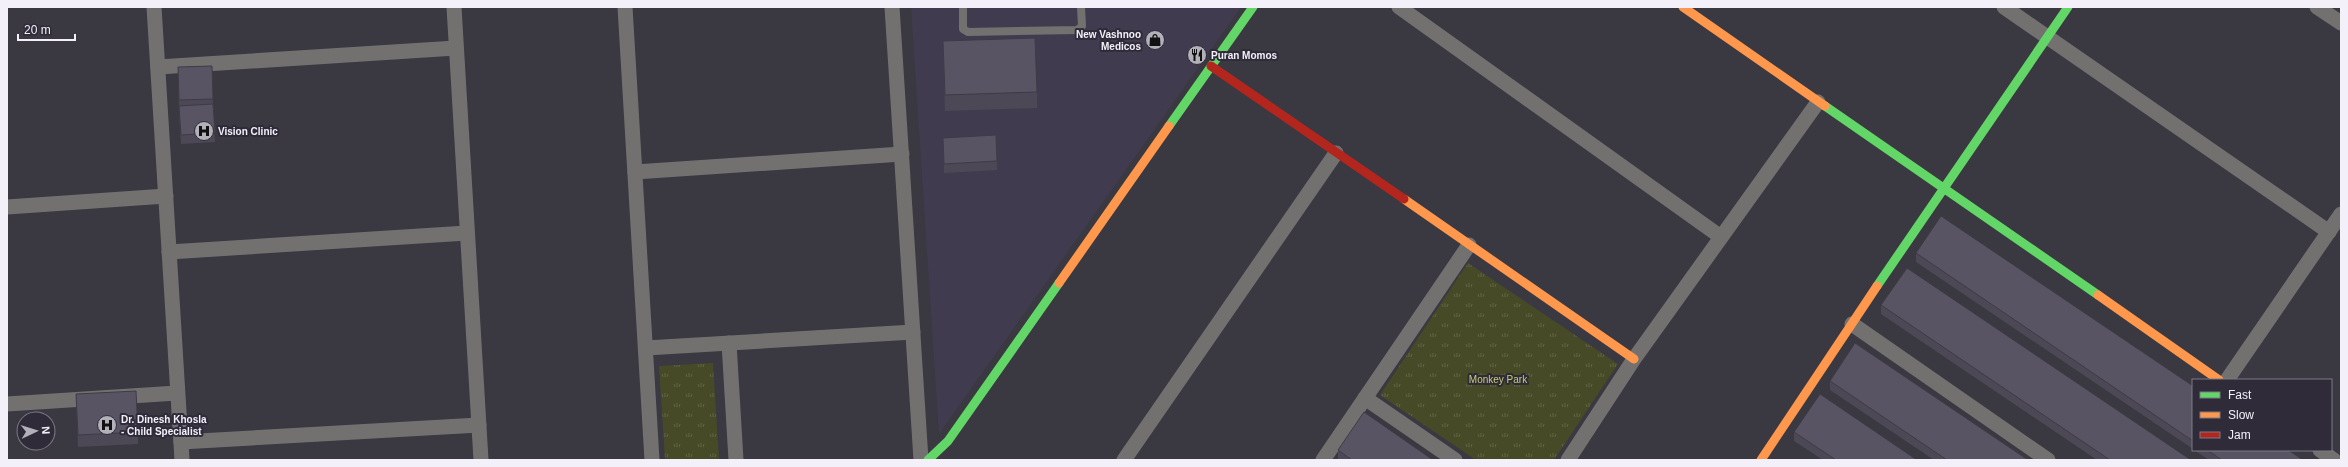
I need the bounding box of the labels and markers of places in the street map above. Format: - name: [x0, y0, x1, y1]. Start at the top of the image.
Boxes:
- place label: New Vashnoo Medicos: [1076, 29, 1141, 52]
- shop icon: New Vashnoo Medicos: [1144, 29, 1166, 51]
- restaurant icon: Puran Momos: [1186, 44, 1208, 66]
- place label: Puran Momos: [1211, 50, 1278, 61]
- hospital icon: Vision Clinic: [193, 120, 215, 142]
- place label: Vision Clinic: [218, 126, 278, 137]
- hospital icon: Dr. Dinesh Khosla - Child Specialist: [96, 414, 118, 436]
- place label: Dr. Dinesh Khosla - Child Specialist: [121, 414, 207, 437]

